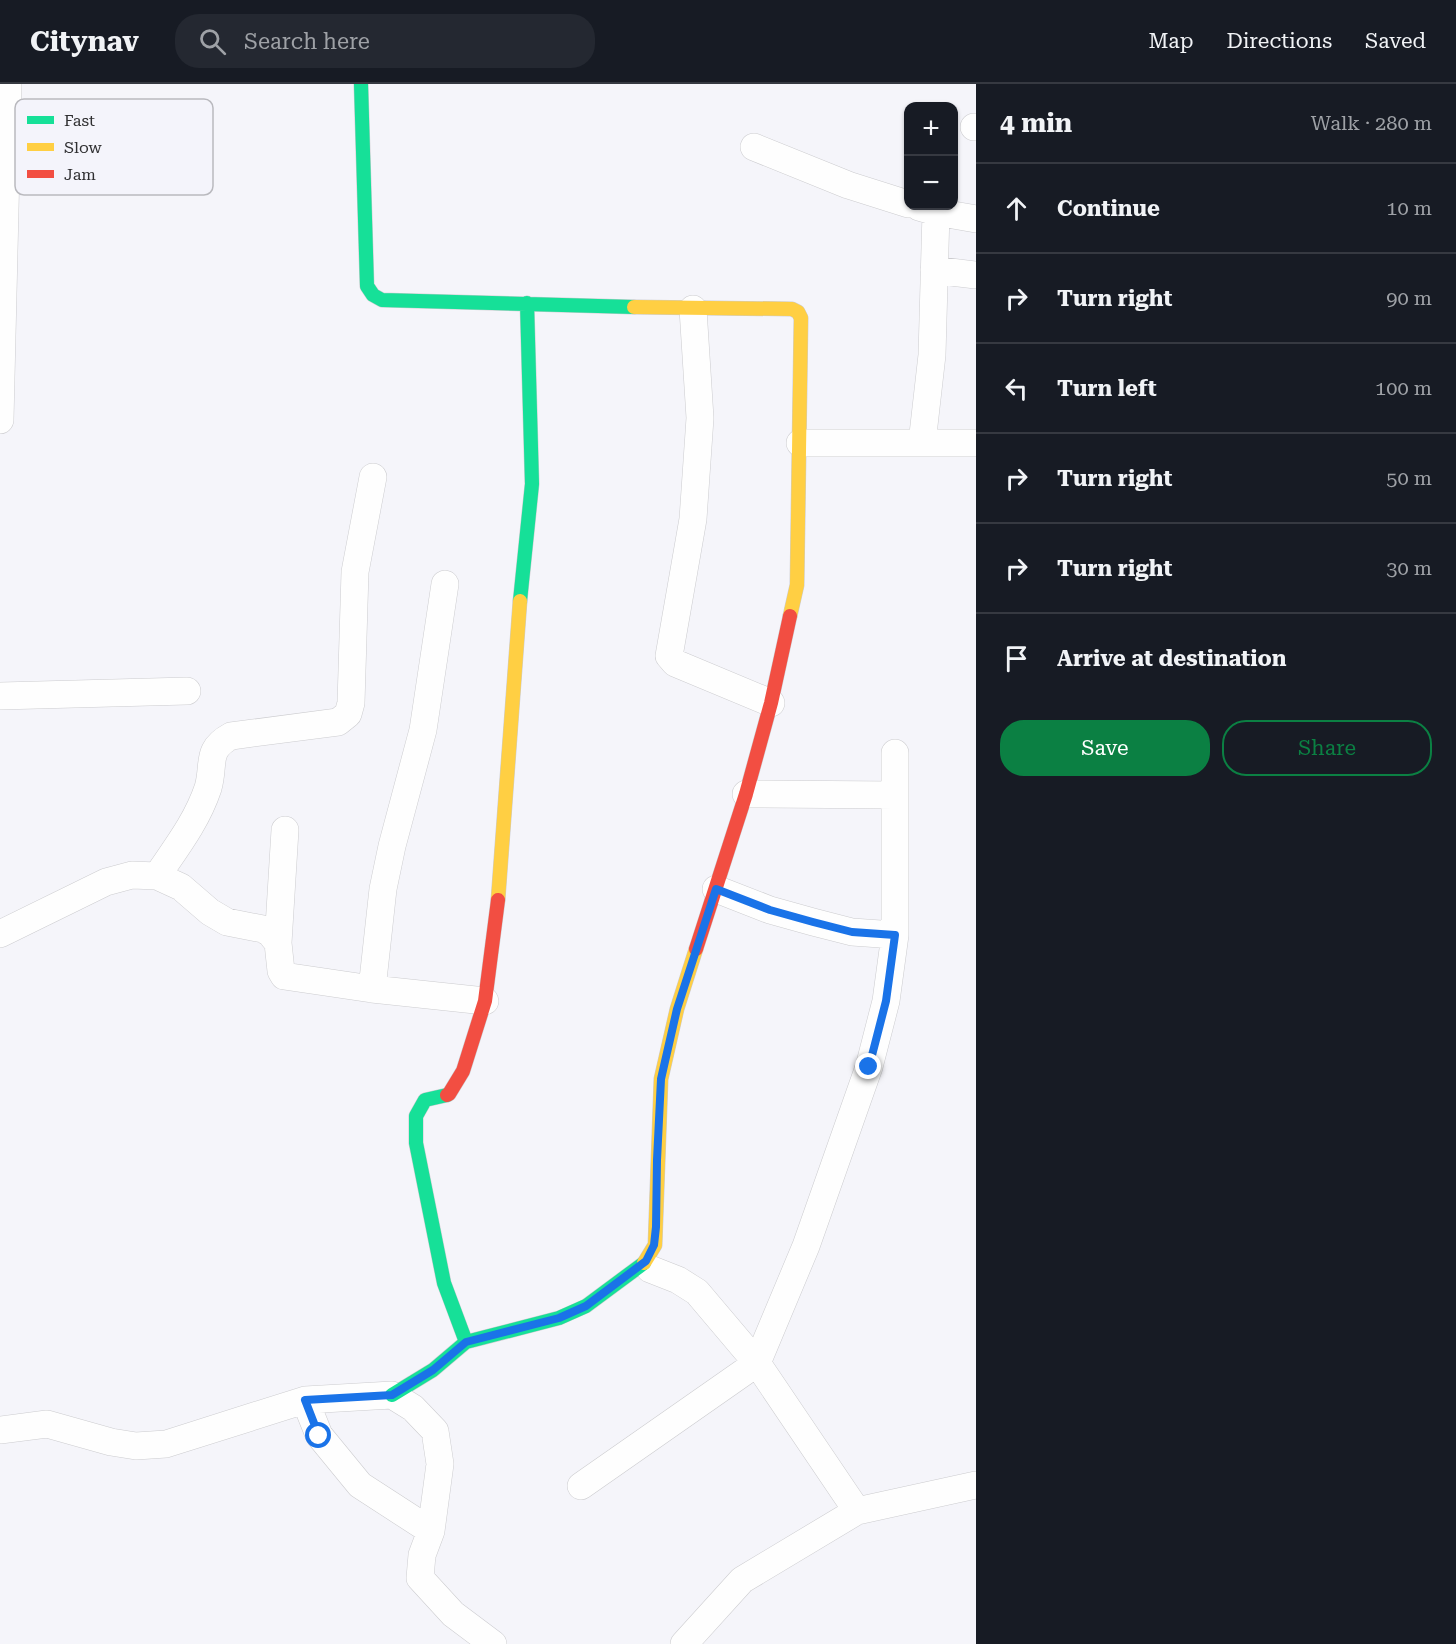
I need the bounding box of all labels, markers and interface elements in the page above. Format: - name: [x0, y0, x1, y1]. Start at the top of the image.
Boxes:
- search box: [175, 14, 595, 68]
- text: Citynav: [30, 25, 139, 58]
- icon: search: [196, 25, 229, 58]
- text: Search here: [244, 29, 370, 54]
- text: Map: [1149, 29, 1193, 53]
- text: Directions: [1226, 29, 1332, 53]
- text: Saved: [1365, 29, 1426, 53]
- legend: [15, 99, 213, 195]
- map controls: [904, 102, 958, 210]
- button: +: [904, 102, 958, 156]
- text: 4 min: [1000, 108, 1072, 138]
- text: Fast: [64, 111, 95, 130]
- text: Walk · 280 m: [1311, 111, 1432, 135]
- text: Slow: [64, 138, 102, 157]
- button: −: [904, 156, 958, 210]
- text: Jam: [64, 165, 96, 184]
- icon: ahead: [1000, 192, 1033, 225]
- text: Continue: [1057, 196, 1160, 221]
- text: 10 m: [1386, 196, 1432, 220]
- icon: right: [1000, 282, 1033, 315]
- text: Turn right: [1057, 286, 1172, 311]
- text: 90 m: [1386, 286, 1432, 310]
- icon: left: [1000, 372, 1033, 405]
- text: Turn left: [1057, 376, 1157, 401]
- text: 100 m: [1375, 376, 1432, 400]
- icon: right: [1000, 462, 1033, 495]
- text: Turn right: [1057, 466, 1172, 491]
- text: 50 m: [1386, 466, 1432, 490]
- icon: right: [1000, 552, 1033, 585]
- text: Turn right: [1057, 556, 1172, 581]
- text: 30 m: [1386, 556, 1432, 580]
- icon: arrive: [1000, 642, 1033, 675]
- text: Arrive at destination: [1057, 646, 1286, 671]
- button: Save: [1000, 720, 1210, 776]
- button: Share: [1222, 720, 1432, 776]
- route end: [855, 1053, 881, 1079]
- route start: [305, 1422, 331, 1448]

